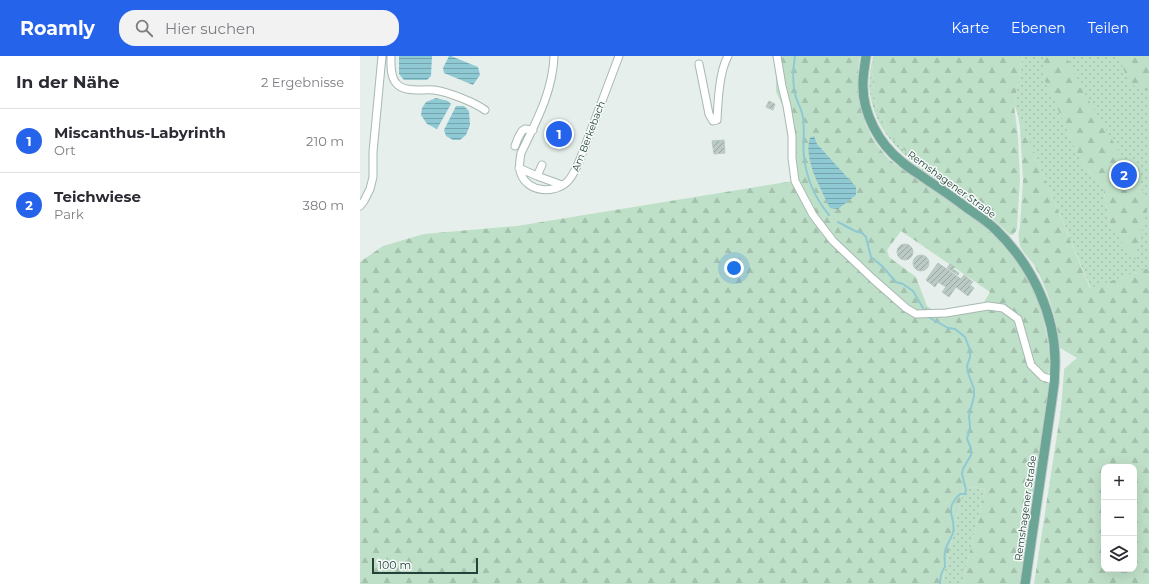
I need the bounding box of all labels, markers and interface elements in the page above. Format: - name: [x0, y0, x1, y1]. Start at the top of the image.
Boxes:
- search box: [119, 10, 399, 46]
- text: Roamly: [20, 17, 95, 40]
- icon: search: [133, 17, 155, 39]
- text: Hier suchen: [165, 19, 255, 38]
- text: Karte: [951, 19, 989, 37]
- text: Ebenen: [1011, 19, 1066, 37]
- text: Teilen: [1088, 19, 1129, 37]
- text: In der Nähe: [16, 72, 120, 92]
- text: 2 Ergebnisse: [261, 74, 344, 90]
- street label: Am Berkebach: [569, 99, 608, 173]
- pin: 1: [546, 119, 572, 149]
- text: Miscanthus-Labyrinth: [54, 123, 226, 142]
- text: 1: [26, 133, 32, 149]
- text: 210 m: [306, 133, 344, 149]
- text: Ort: [54, 142, 76, 158]
- street label: Remshagener Straße: [905, 148, 998, 221]
- pin: 2: [1111, 160, 1137, 190]
- text: Teichwiese: [54, 187, 141, 206]
- text: 2: [25, 197, 33, 213]
- text: 380 m: [303, 197, 344, 213]
- text: Park: [54, 206, 84, 222]
- your location: [724, 258, 744, 278]
- street label: Remshagener Straße: [1012, 455, 1039, 562]
- map controls: [1101, 464, 1137, 572]
- button: +: [1101, 464, 1137, 500]
- button: −: [1101, 500, 1137, 536]
- button: layers: [1101, 536, 1137, 572]
- scale bar: [372, 556, 478, 575]
- text: 100 m: [378, 558, 411, 572]

